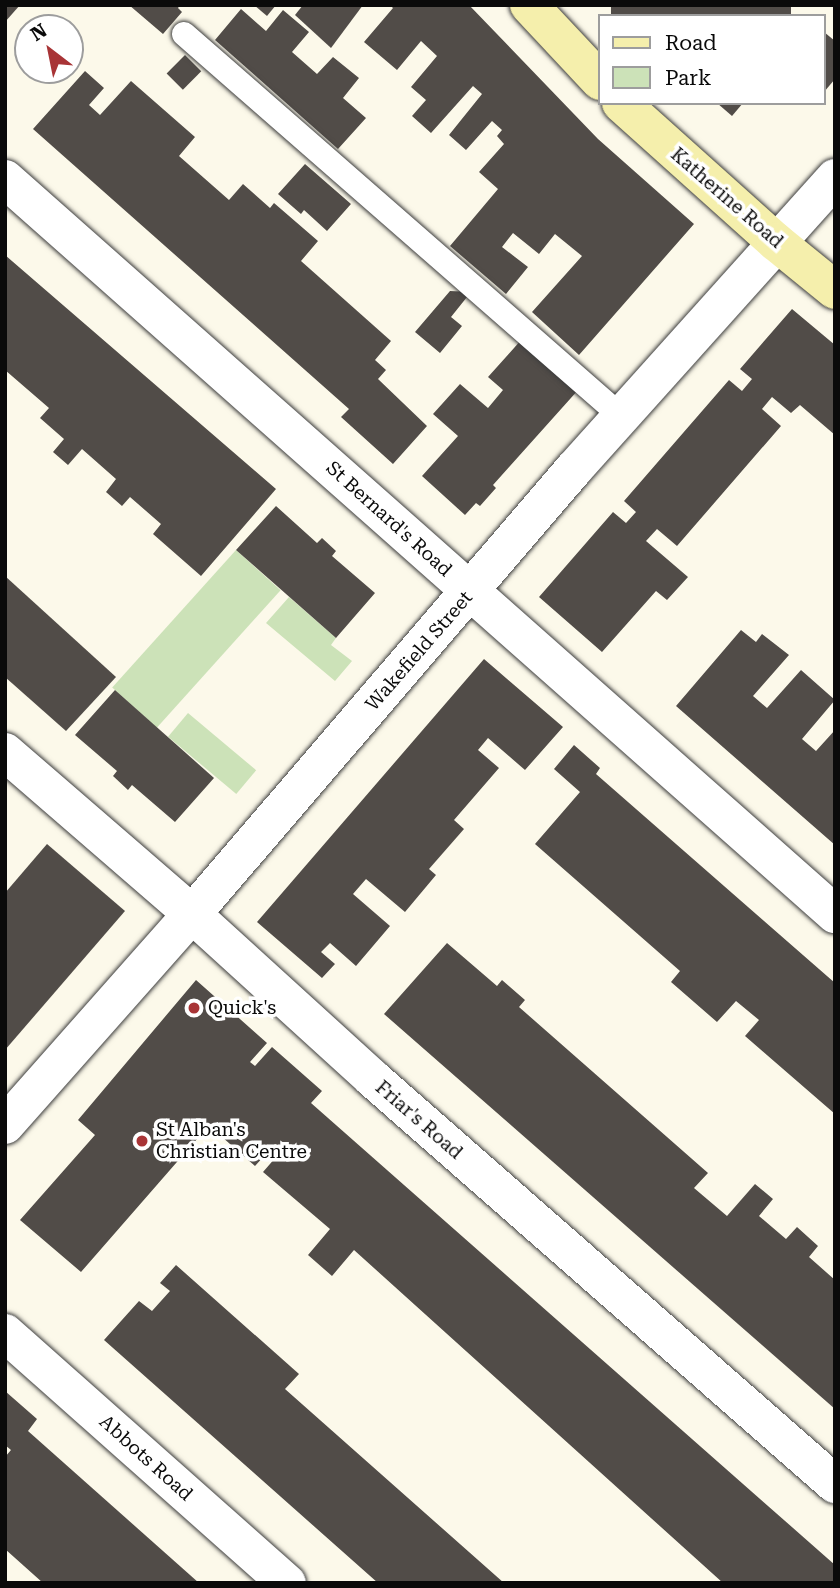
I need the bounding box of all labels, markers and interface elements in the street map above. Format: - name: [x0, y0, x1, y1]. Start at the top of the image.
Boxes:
- north arrow: [14, 14, 84, 84]
- legend: [598, 14, 826, 105]
- text: N: [26, 19, 51, 46]
- text: Road: [665, 31, 717, 55]
- text: Park: [665, 66, 711, 90]
- street label: Katherine Road: [666, 143, 788, 253]
- street label: St Bernard's Road: [321, 457, 457, 581]
- street label: Wakefield Street: [361, 587, 477, 715]
- place label: Quick's: [208, 997, 276, 1019]
- marker: Quick's: [186, 1000, 202, 1016]
- street label: Friar's Road: [371, 1076, 467, 1164]
- place label: St Alban's Christian Centre: [156, 1119, 307, 1163]
- marker: St Alban's Christian Centre: [134, 1133, 150, 1149]
- street label: Abbots Road: [95, 1410, 197, 1506]

